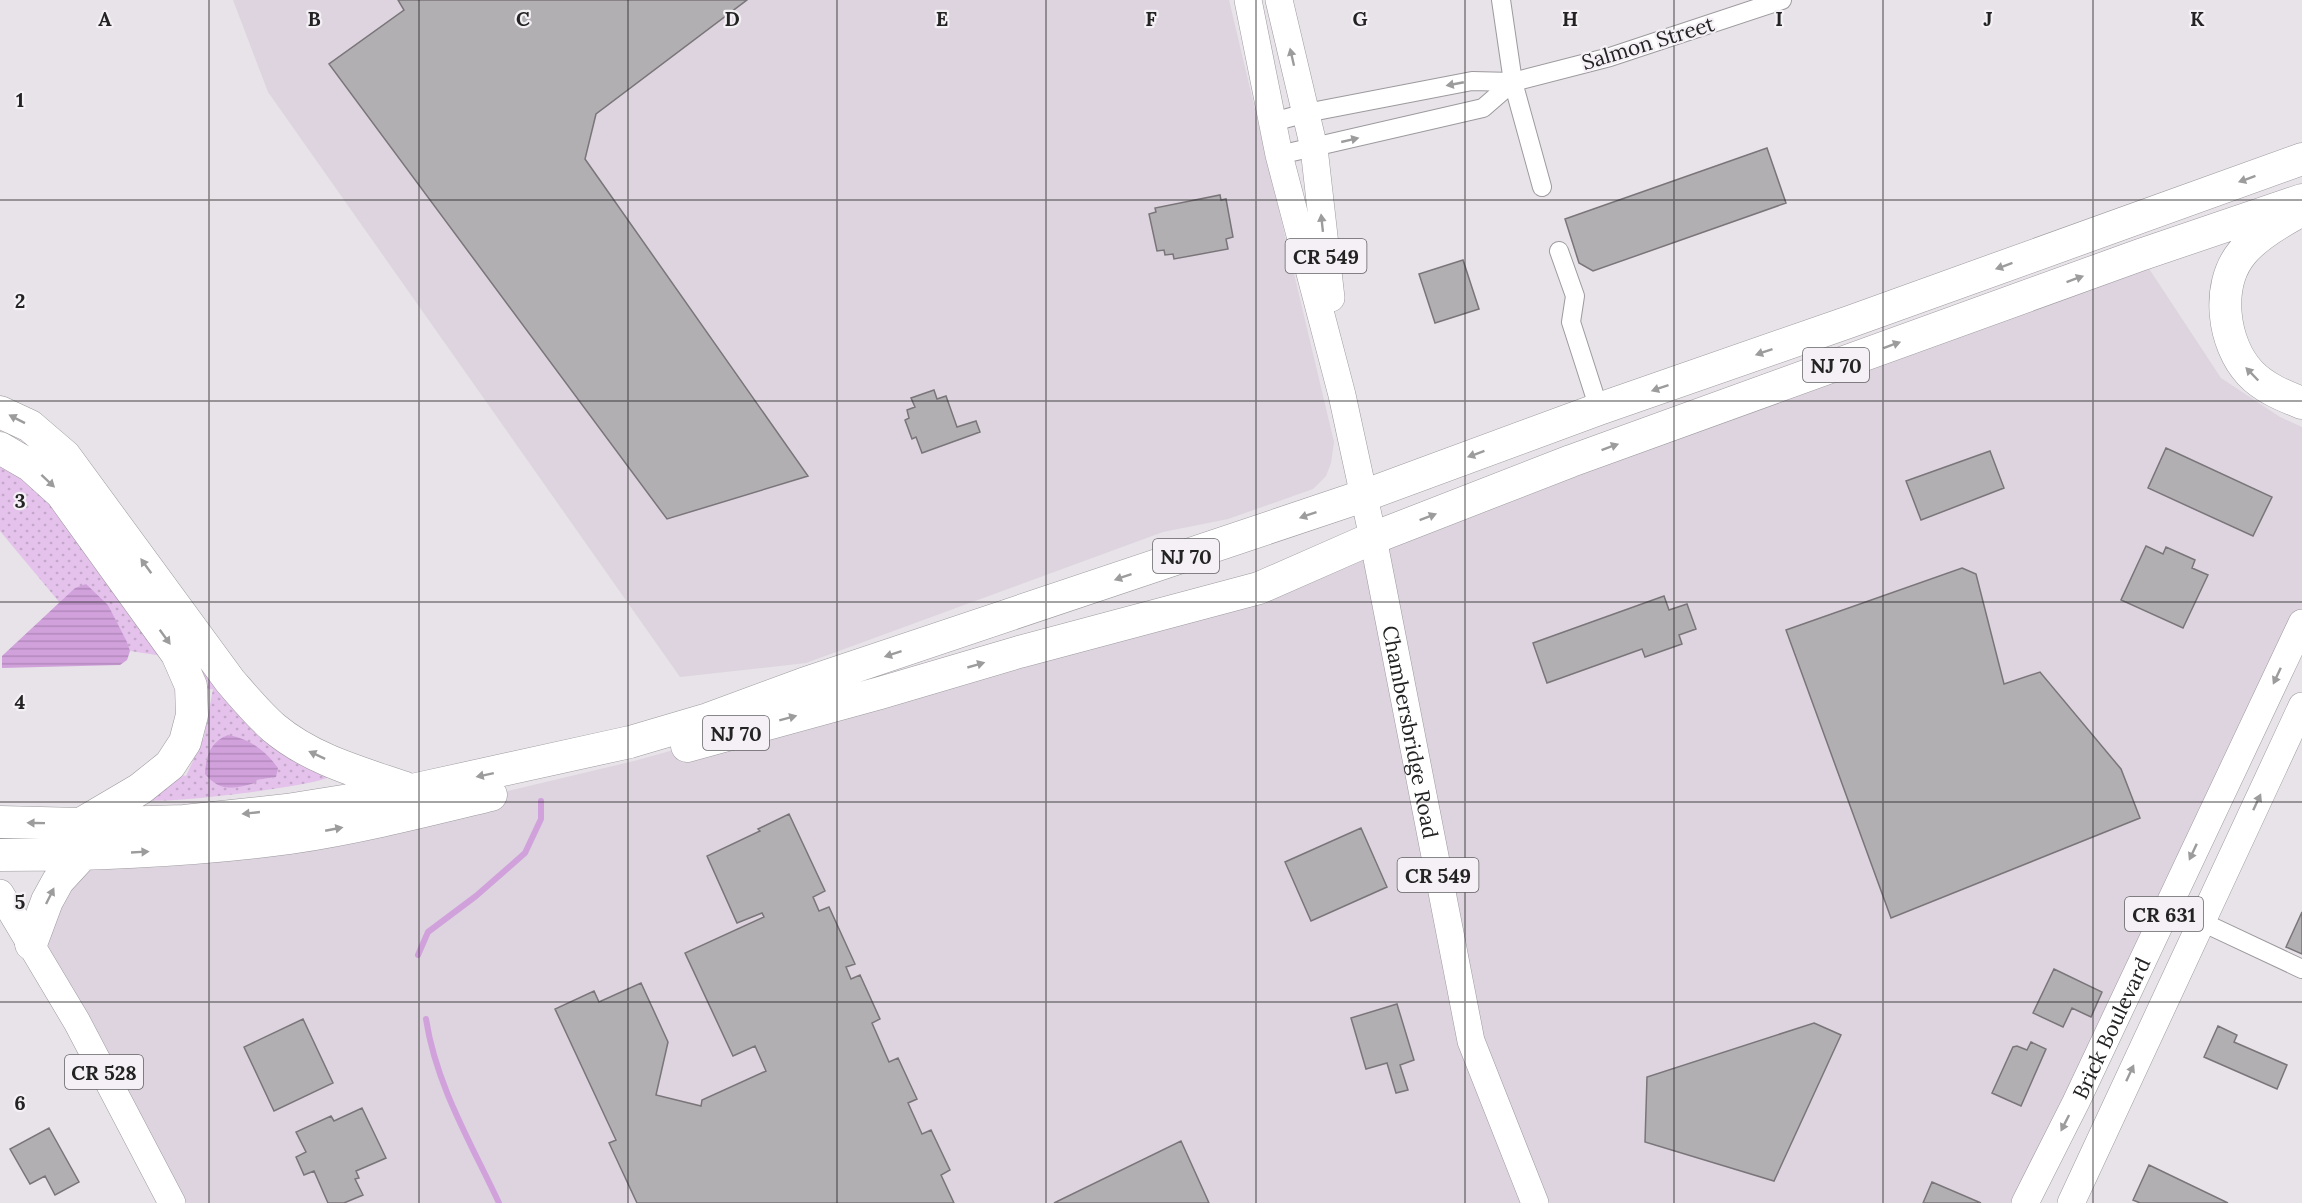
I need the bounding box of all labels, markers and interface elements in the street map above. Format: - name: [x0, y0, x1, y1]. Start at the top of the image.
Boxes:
- text: A: [98, 6, 112, 31]
- text: B: [307, 6, 321, 31]
- text: C: [516, 6, 530, 31]
- text: D: [724, 6, 740, 31]
- text: E: [936, 6, 948, 31]
- text: F: [1145, 6, 1157, 31]
- text: G: [1352, 6, 1368, 31]
- text: H: [1562, 6, 1578, 31]
- text: I: [1775, 6, 1783, 31]
- text: J: [1983, 6, 1993, 31]
- text: K: [2190, 6, 2205, 31]
- street label: Salmon Street: [1578, 10, 1718, 76]
- one-way arrow: [1287, 48, 1297, 66]
- one-way arrow: [1445, 80, 1464, 89]
- text: 1: [16, 87, 24, 112]
- one-way arrow: [1340, 134, 1359, 144]
- one-way arrow: [2238, 175, 2256, 185]
- one-way arrow: [1317, 213, 1327, 232]
- road number: CR 549: [1286, 239, 1366, 273]
- one-way arrow: [1995, 262, 2013, 272]
- one-way arrow: [2066, 273, 2084, 283]
- text: 2: [15, 288, 25, 313]
- one-way arrow: [1883, 340, 1901, 349]
- one-way arrow: [1755, 347, 1773, 357]
- road number: NJ 70: [1803, 348, 1869, 382]
- one-way arrow: [2245, 366, 2259, 381]
- one-way arrow: [1650, 384, 1668, 393]
- one-way arrow: [9, 414, 26, 424]
- one-way arrow: [1601, 441, 1619, 451]
- one-way arrow: [1467, 450, 1485, 460]
- one-way arrow: [40, 474, 55, 487]
- text: 3: [14, 488, 26, 513]
- one-way arrow: [1299, 510, 1317, 520]
- one-way arrow: [1419, 512, 1437, 521]
- road number: NJ 70: [1153, 539, 1219, 573]
- one-way arrow: [140, 559, 152, 575]
- one-way arrow: [1114, 573, 1132, 582]
- street label: Chambersbridge Road: [1377, 623, 1445, 841]
- one-way arrow: [159, 628, 171, 644]
- one-way arrow: [884, 650, 902, 659]
- one-way arrow: [967, 660, 985, 669]
- one-way arrow: [2272, 668, 2281, 685]
- text: 4: [15, 689, 26, 714]
- one-way arrow: [779, 713, 798, 723]
- road number: NJ 70: [703, 716, 769, 750]
- one-way arrow: [309, 751, 326, 760]
- one-way arrow: [475, 771, 494, 780]
- one-way arrow: [2253, 793, 2262, 810]
- one-way arrow: [242, 809, 261, 818]
- one-way arrow: [26, 818, 45, 828]
- one-way arrow: [325, 824, 344, 833]
- one-way arrow: [2189, 844, 2198, 861]
- one-way arrow: [131, 847, 150, 856]
- road number: CR 549: [1398, 858, 1478, 892]
- one-way arrow: [46, 887, 55, 904]
- text: 5: [15, 889, 26, 914]
- road number: CR 631: [2125, 897, 2203, 931]
- street label: Brick Boulevard: [2066, 953, 2156, 1103]
- road number: CR 528: [65, 1055, 143, 1089]
- one-way arrow: [2126, 1065, 2135, 1082]
- text: 6: [14, 1090, 26, 1115]
- one-way arrow: [2060, 1115, 2070, 1132]

